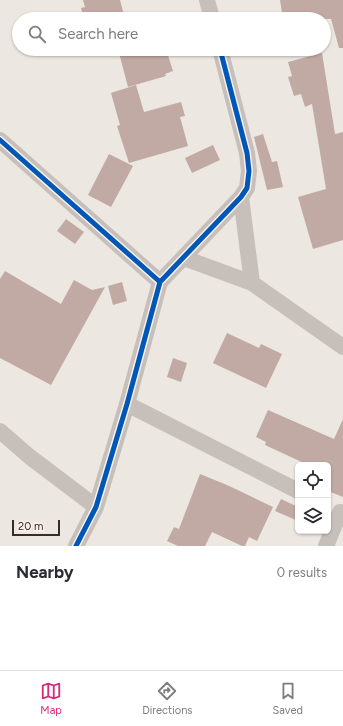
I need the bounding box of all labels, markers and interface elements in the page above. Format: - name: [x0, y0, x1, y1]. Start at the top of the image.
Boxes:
- search box: [12, 12, 331, 56]
- icon: search: [26, 23, 48, 45]
- text: Search here: [58, 25, 138, 43]
- map controls: [295, 462, 331, 534]
- button: locate: [295, 462, 331, 498]
- button: layers: [295, 498, 331, 534]
- scale bar: [12, 518, 60, 537]
- text: 20 m: [18, 520, 43, 533]
- text: Nearby: [16, 562, 74, 582]
- text: 0 results: [277, 565, 327, 580]
- tab: Map: [40, 680, 62, 717]
- tab: Directions: [142, 680, 192, 717]
- tab: Saved: [273, 680, 303, 717]

